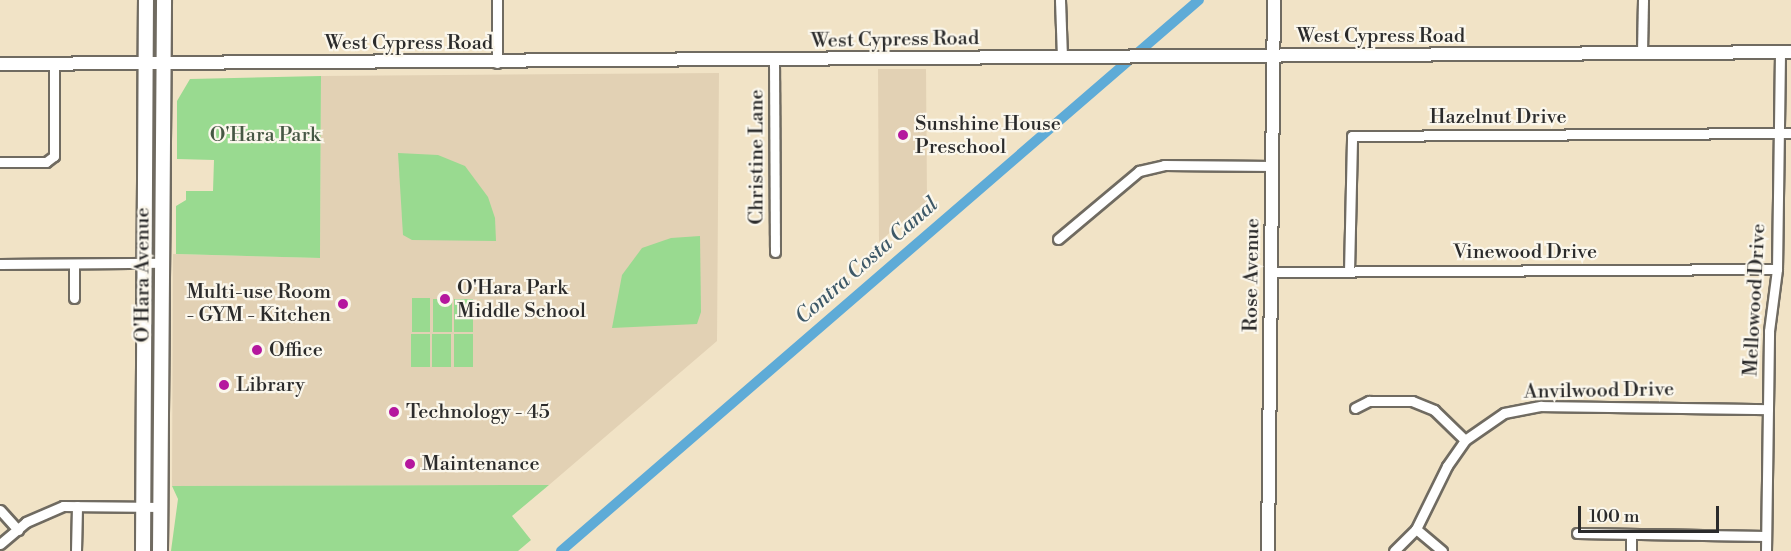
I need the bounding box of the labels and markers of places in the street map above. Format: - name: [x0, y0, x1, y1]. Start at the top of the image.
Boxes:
- place label: Sunshine House Preschool: [915, 112, 1061, 159]
- marker: Sunshine House Preschool: [896, 128, 910, 142]
- place label: O'Hara Park Middle School: [457, 276, 586, 323]
- place label: Multi-use Room - GYM - Kitchen: [186, 280, 331, 327]
- marker: O'Hara Park Middle School: [438, 292, 452, 306]
- marker: Multi-use Room - GYM - Kitchen: [336, 297, 350, 311]
- place label: Office: [269, 338, 323, 362]
- marker: Office: [250, 343, 264, 357]
- place label: Library: [236, 373, 305, 397]
- marker: Library: [217, 378, 231, 392]
- place label: Technology - 45: [406, 400, 550, 424]
- marker: Technology - 45: [387, 405, 401, 419]
- place label: Maintenance: [422, 452, 539, 476]
- marker: Maintenance: [403, 457, 417, 471]

